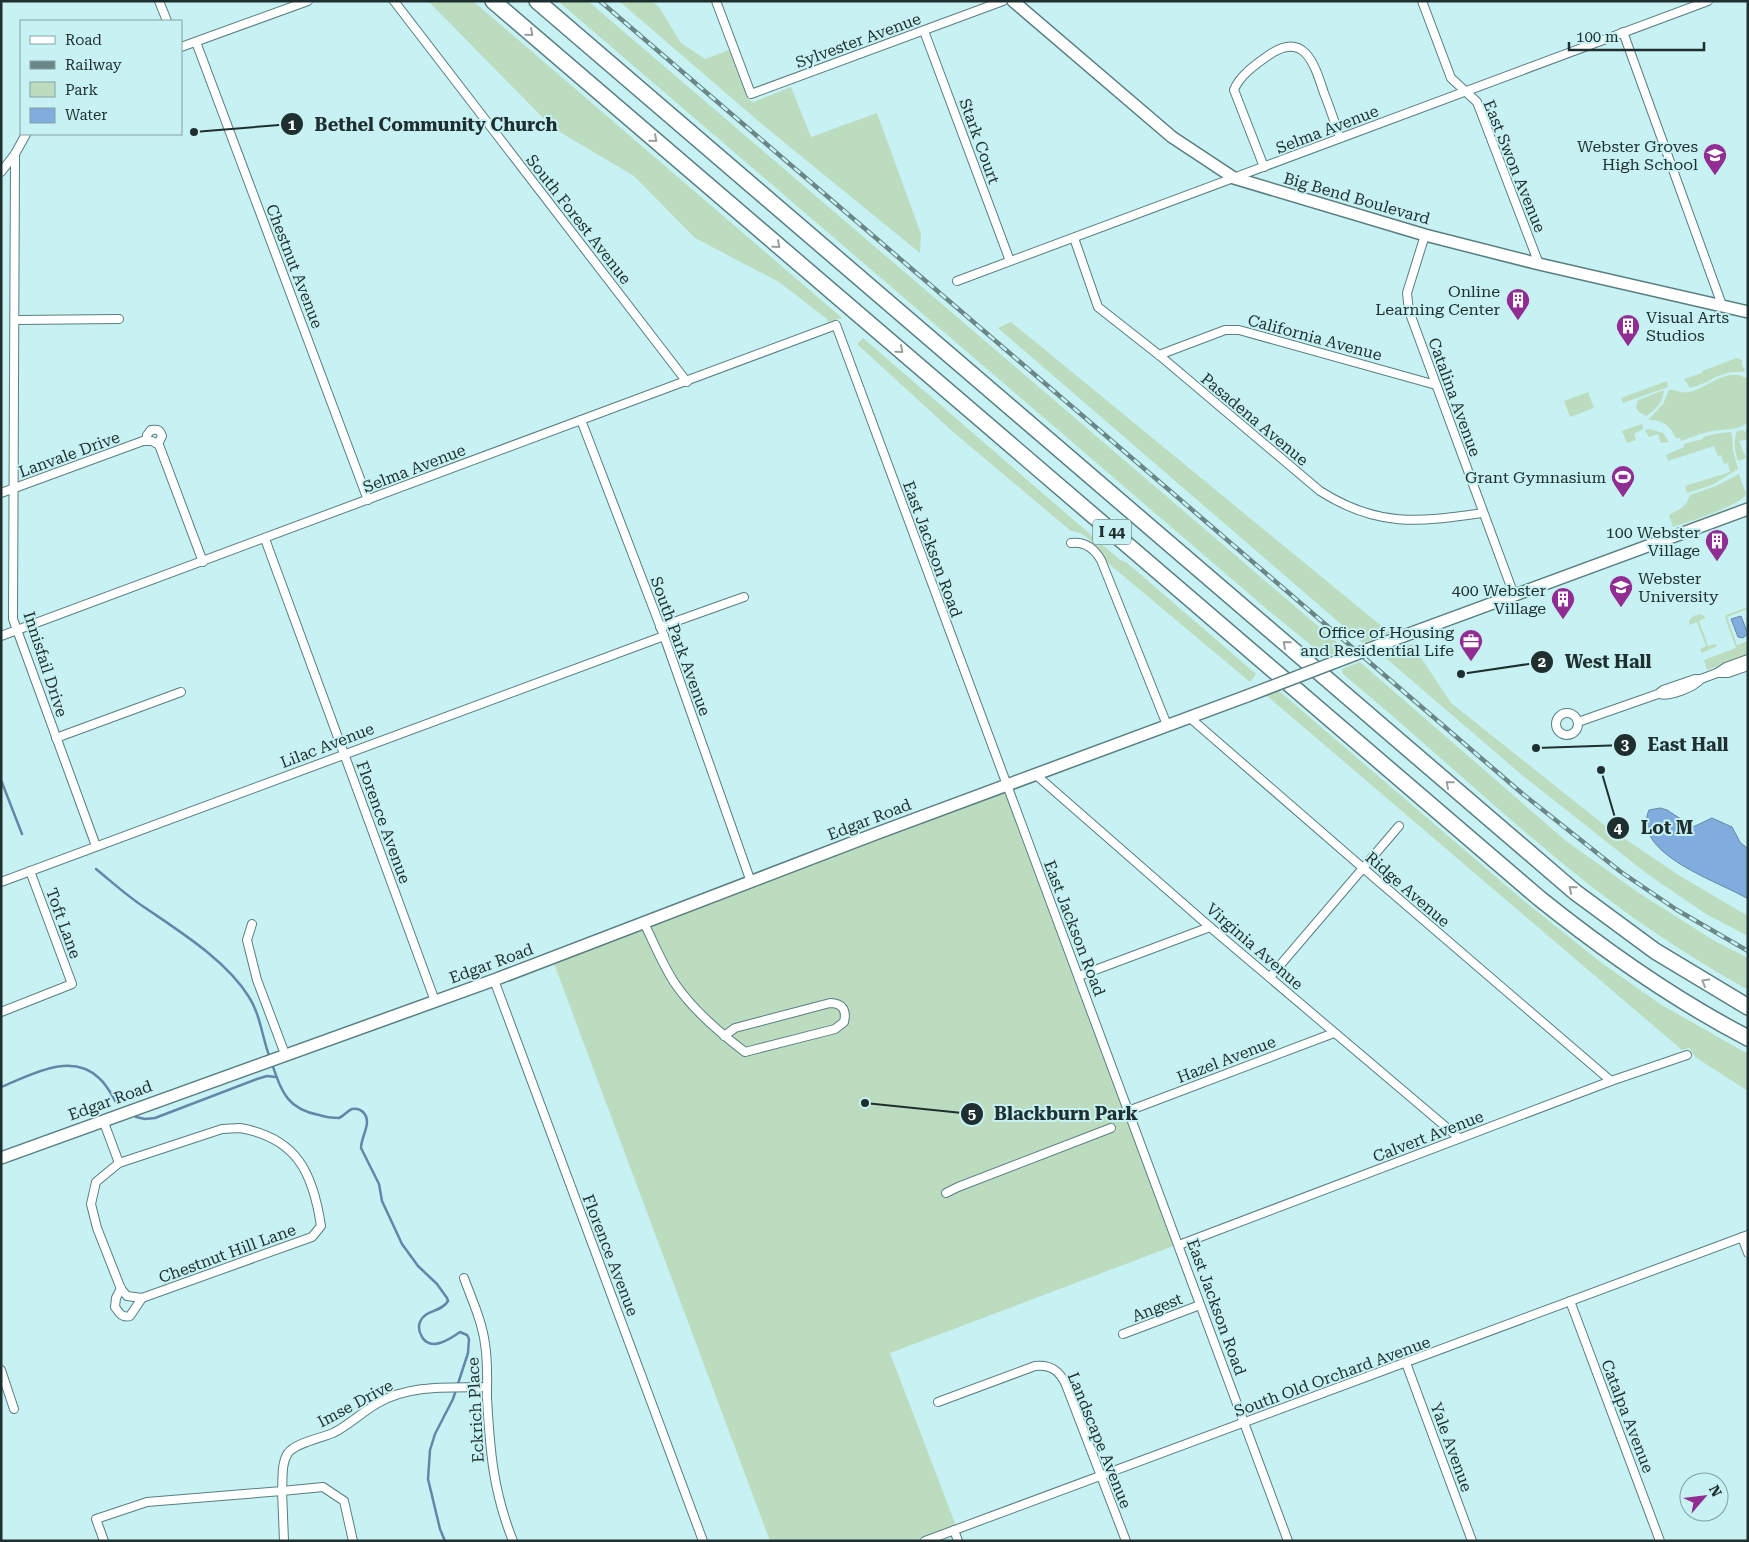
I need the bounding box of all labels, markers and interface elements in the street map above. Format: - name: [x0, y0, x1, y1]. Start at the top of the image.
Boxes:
- street label: Sylvester Avenue: [793, 9, 924, 72]
- legend: [20, 20, 182, 135]
- scale bar: [1569, 20, 1704, 52]
- one-way arrow: [525, 27, 534, 36]
- text: 100 m: [1576, 28, 1619, 46]
- text: Road: [65, 31, 102, 49]
- text: Railway: [65, 56, 122, 74]
- text: Park: [65, 81, 99, 99]
- street label: Stark Court: [955, 96, 1004, 186]
- street label: East Swon Avenue: [1479, 97, 1550, 235]
- street label: Selma Avenue: [1273, 101, 1381, 158]
- text: Water: [65, 106, 107, 124]
- callout: Bethel Community Church: [280, 108, 567, 141]
- text: Bethel Community Church: [315, 114, 557, 135]
- text: 1: [288, 116, 297, 134]
- one-way arrow: [648, 133, 657, 141]
- place label: Webster Groves High School: [1577, 137, 1698, 174]
- school or university icon: Webster Groves High School: [1702, 142, 1728, 176]
- street label: South Forest Avenue: [522, 151, 635, 288]
- street label: Big Bend Boulevard: [1281, 168, 1432, 229]
- street label: Chestnut Avenue: [262, 201, 327, 331]
- one-way arrow: [771, 239, 780, 247]
- place label: Online Learning Center: [1375, 282, 1500, 319]
- building icon: Online Learning Center: [1505, 287, 1531, 321]
- place label: Visual Arts Studios: [1646, 308, 1730, 345]
- street label: California Avenue: [1246, 310, 1384, 365]
- building icon: Visual Arts Studios: [1615, 313, 1641, 347]
- street label: Catalina Avenue: [1424, 335, 1485, 459]
- one-way arrow: [895, 345, 904, 354]
- street label: Pasadena Avenue: [1197, 369, 1312, 470]
- street label: Lanvale Drive: [16, 427, 122, 482]
- street label: Selma Avenue: [360, 440, 468, 497]
- sports icon: Grant Gymnasium: [1610, 464, 1636, 498]
- place label: Grant Gymnasium: [1465, 468, 1606, 487]
- street label: East Jackson Road: [899, 478, 966, 620]
- road number: I 44: [1093, 520, 1131, 544]
- place label: 100 Webster Village: [1606, 523, 1700, 560]
- building icon: 100 Webster Village: [1704, 528, 1730, 562]
- place label: Webster University: [1638, 569, 1719, 606]
- street label: South Park Avenue: [646, 574, 715, 719]
- school or university icon: Webster University: [1608, 574, 1634, 608]
- place label: 400 Webster Village: [1452, 581, 1546, 618]
- building icon: 400 Webster Village: [1550, 586, 1576, 620]
- street label: Innisfail Drive: [20, 609, 72, 720]
- place label: Office of Housing and Residential Life: [1300, 623, 1455, 660]
- office icon: Office of Housing and Residential Life: [1458, 628, 1484, 662]
- one-way arrow: [1282, 641, 1291, 650]
- callout: West Hall: [1530, 645, 1661, 678]
- text: West Hall: [1565, 651, 1651, 672]
- text: 2: [1538, 653, 1546, 671]
- street label: Lilac Avenue: [278, 719, 377, 772]
- callout: East Hall: [1612, 728, 1738, 761]
- text: East Hall: [1648, 734, 1729, 755]
- text: 3: [1621, 736, 1630, 754]
- street label: Florence Avenue: [353, 758, 415, 886]
- one-way arrow: [1445, 781, 1454, 790]
- street label: Edgar Road: [825, 795, 914, 844]
- callout: Lot M: [1606, 811, 1703, 844]
- text: Lot M: [1641, 817, 1693, 838]
- text: 4: [1614, 819, 1623, 837]
- street label: Ridge Avenue: [1362, 848, 1454, 931]
- street label: East Jackson Road: [1040, 858, 1109, 999]
- street label: Toft Lane: [42, 885, 85, 961]
- one-way arrow: [1569, 886, 1578, 895]
- street label: Virginia Avenue: [1202, 899, 1307, 994]
- street label: Edgar Road: [447, 939, 536, 987]
- one-way arrow: [1702, 979, 1711, 989]
- street label: Hazel Avenue: [1174, 1032, 1278, 1087]
- street label: Edgar Road: [66, 1076, 155, 1124]
- callout: Blackburn Park: [959, 1097, 1148, 1130]
- text: Blackburn Park: [994, 1103, 1139, 1124]
- text: 5: [968, 1105, 976, 1123]
- street label: Calvert Avenue: [1370, 1107, 1486, 1166]
- street label: Florence Avenue: [579, 1192, 643, 1319]
- street label: Chestnut Hill Lane: [156, 1220, 299, 1287]
- street label: East Jackson Road: [1183, 1236, 1250, 1378]
- street label: Angest: [1129, 1289, 1185, 1326]
- street label: South Old Orchard Avenue: [1231, 1332, 1433, 1421]
- street label: Eckrich Place: [463, 1356, 488, 1463]
- street label: Catalpa Avenue: [1597, 1357, 1658, 1476]
- street label: Landscape Avenue: [1064, 1369, 1136, 1511]
- street label: Imse Drive: [314, 1376, 396, 1431]
- street label: Yale Avenue: [1427, 1400, 1477, 1495]
- north arrow: [1679, 1472, 1729, 1522]
- text: N: [1706, 1482, 1725, 1500]

